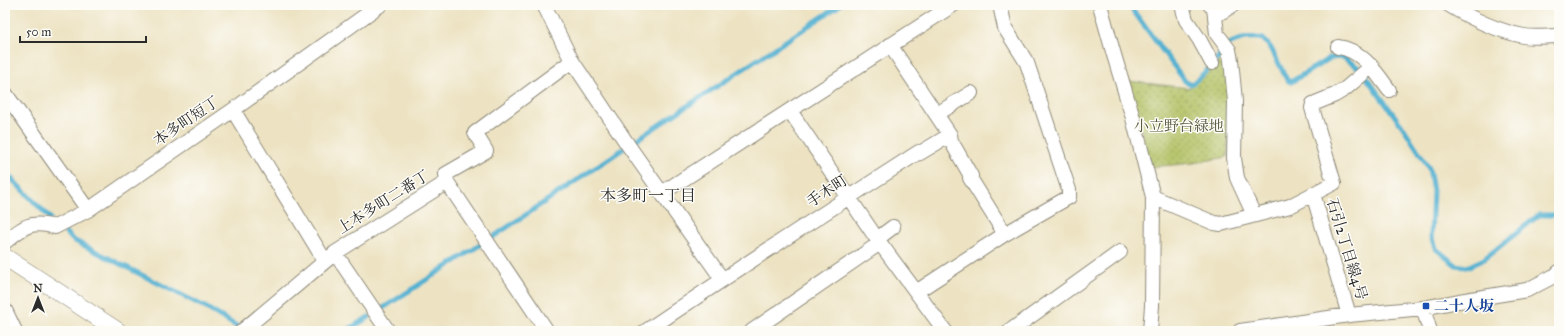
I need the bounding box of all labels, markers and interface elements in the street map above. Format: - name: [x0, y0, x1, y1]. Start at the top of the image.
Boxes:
- scale bar: [20, 18, 146, 44]
- text: 50 m: [26, 25, 51, 39]
- street label: 本多町短丁: [150, 93, 222, 149]
- park label: 小立野台緑地: [1134, 117, 1224, 135]
- street label: 上本多町二番丁: [334, 167, 432, 237]
- street label: 手木町: [803, 171, 851, 211]
- district label: 本多町一丁目: [600, 186, 696, 205]
- street label: 石引2丁目線4号: [1323, 196, 1371, 302]
- north arrow: [18, 278, 58, 318]
- text: N: [33, 282, 43, 295]
- place label: 二十人坂: [1434, 297, 1494, 315]
- marker: 二十人坂: [1421, 301, 1431, 311]

